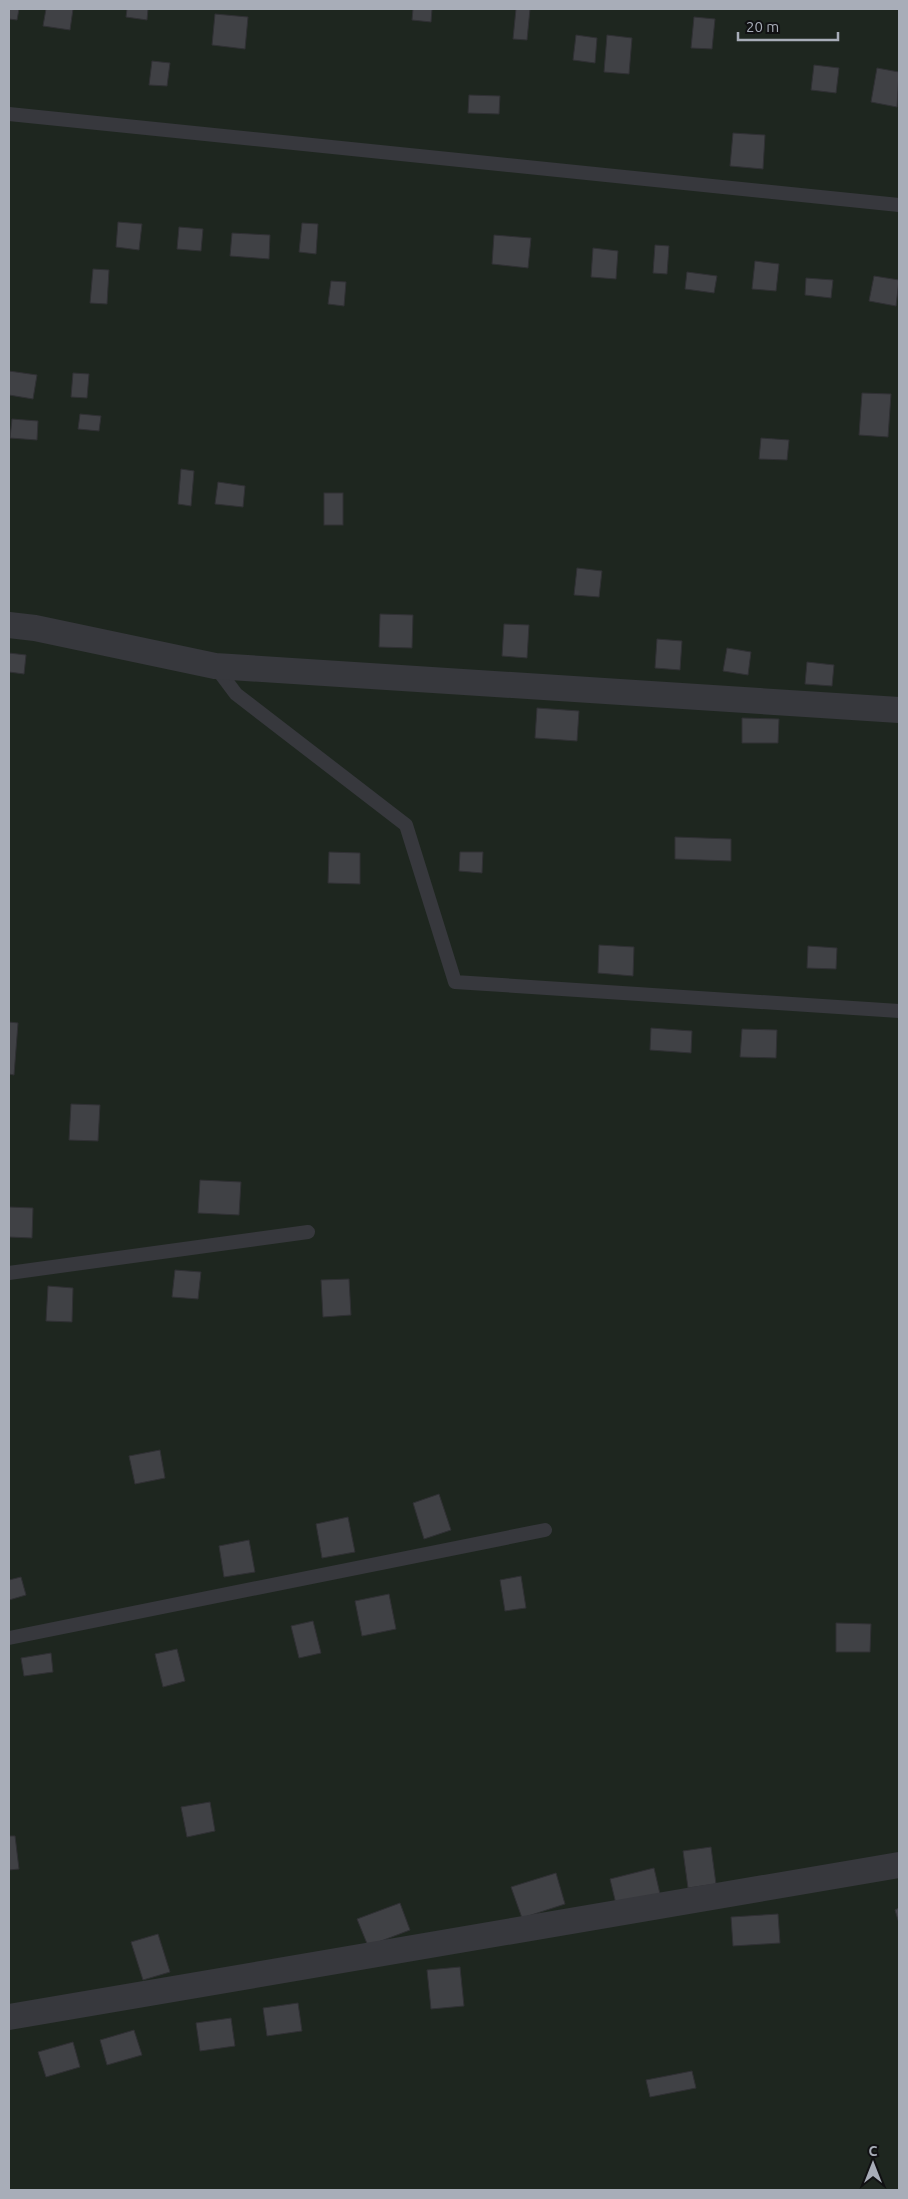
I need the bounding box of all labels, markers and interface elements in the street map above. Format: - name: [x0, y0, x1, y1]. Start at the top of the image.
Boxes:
- scale bar: [738, 10, 838, 42]
- text: 20 m: [746, 18, 779, 35]
- north arrow: [848, 2139, 898, 2189]
- text: С: [869, 2143, 878, 2159]

